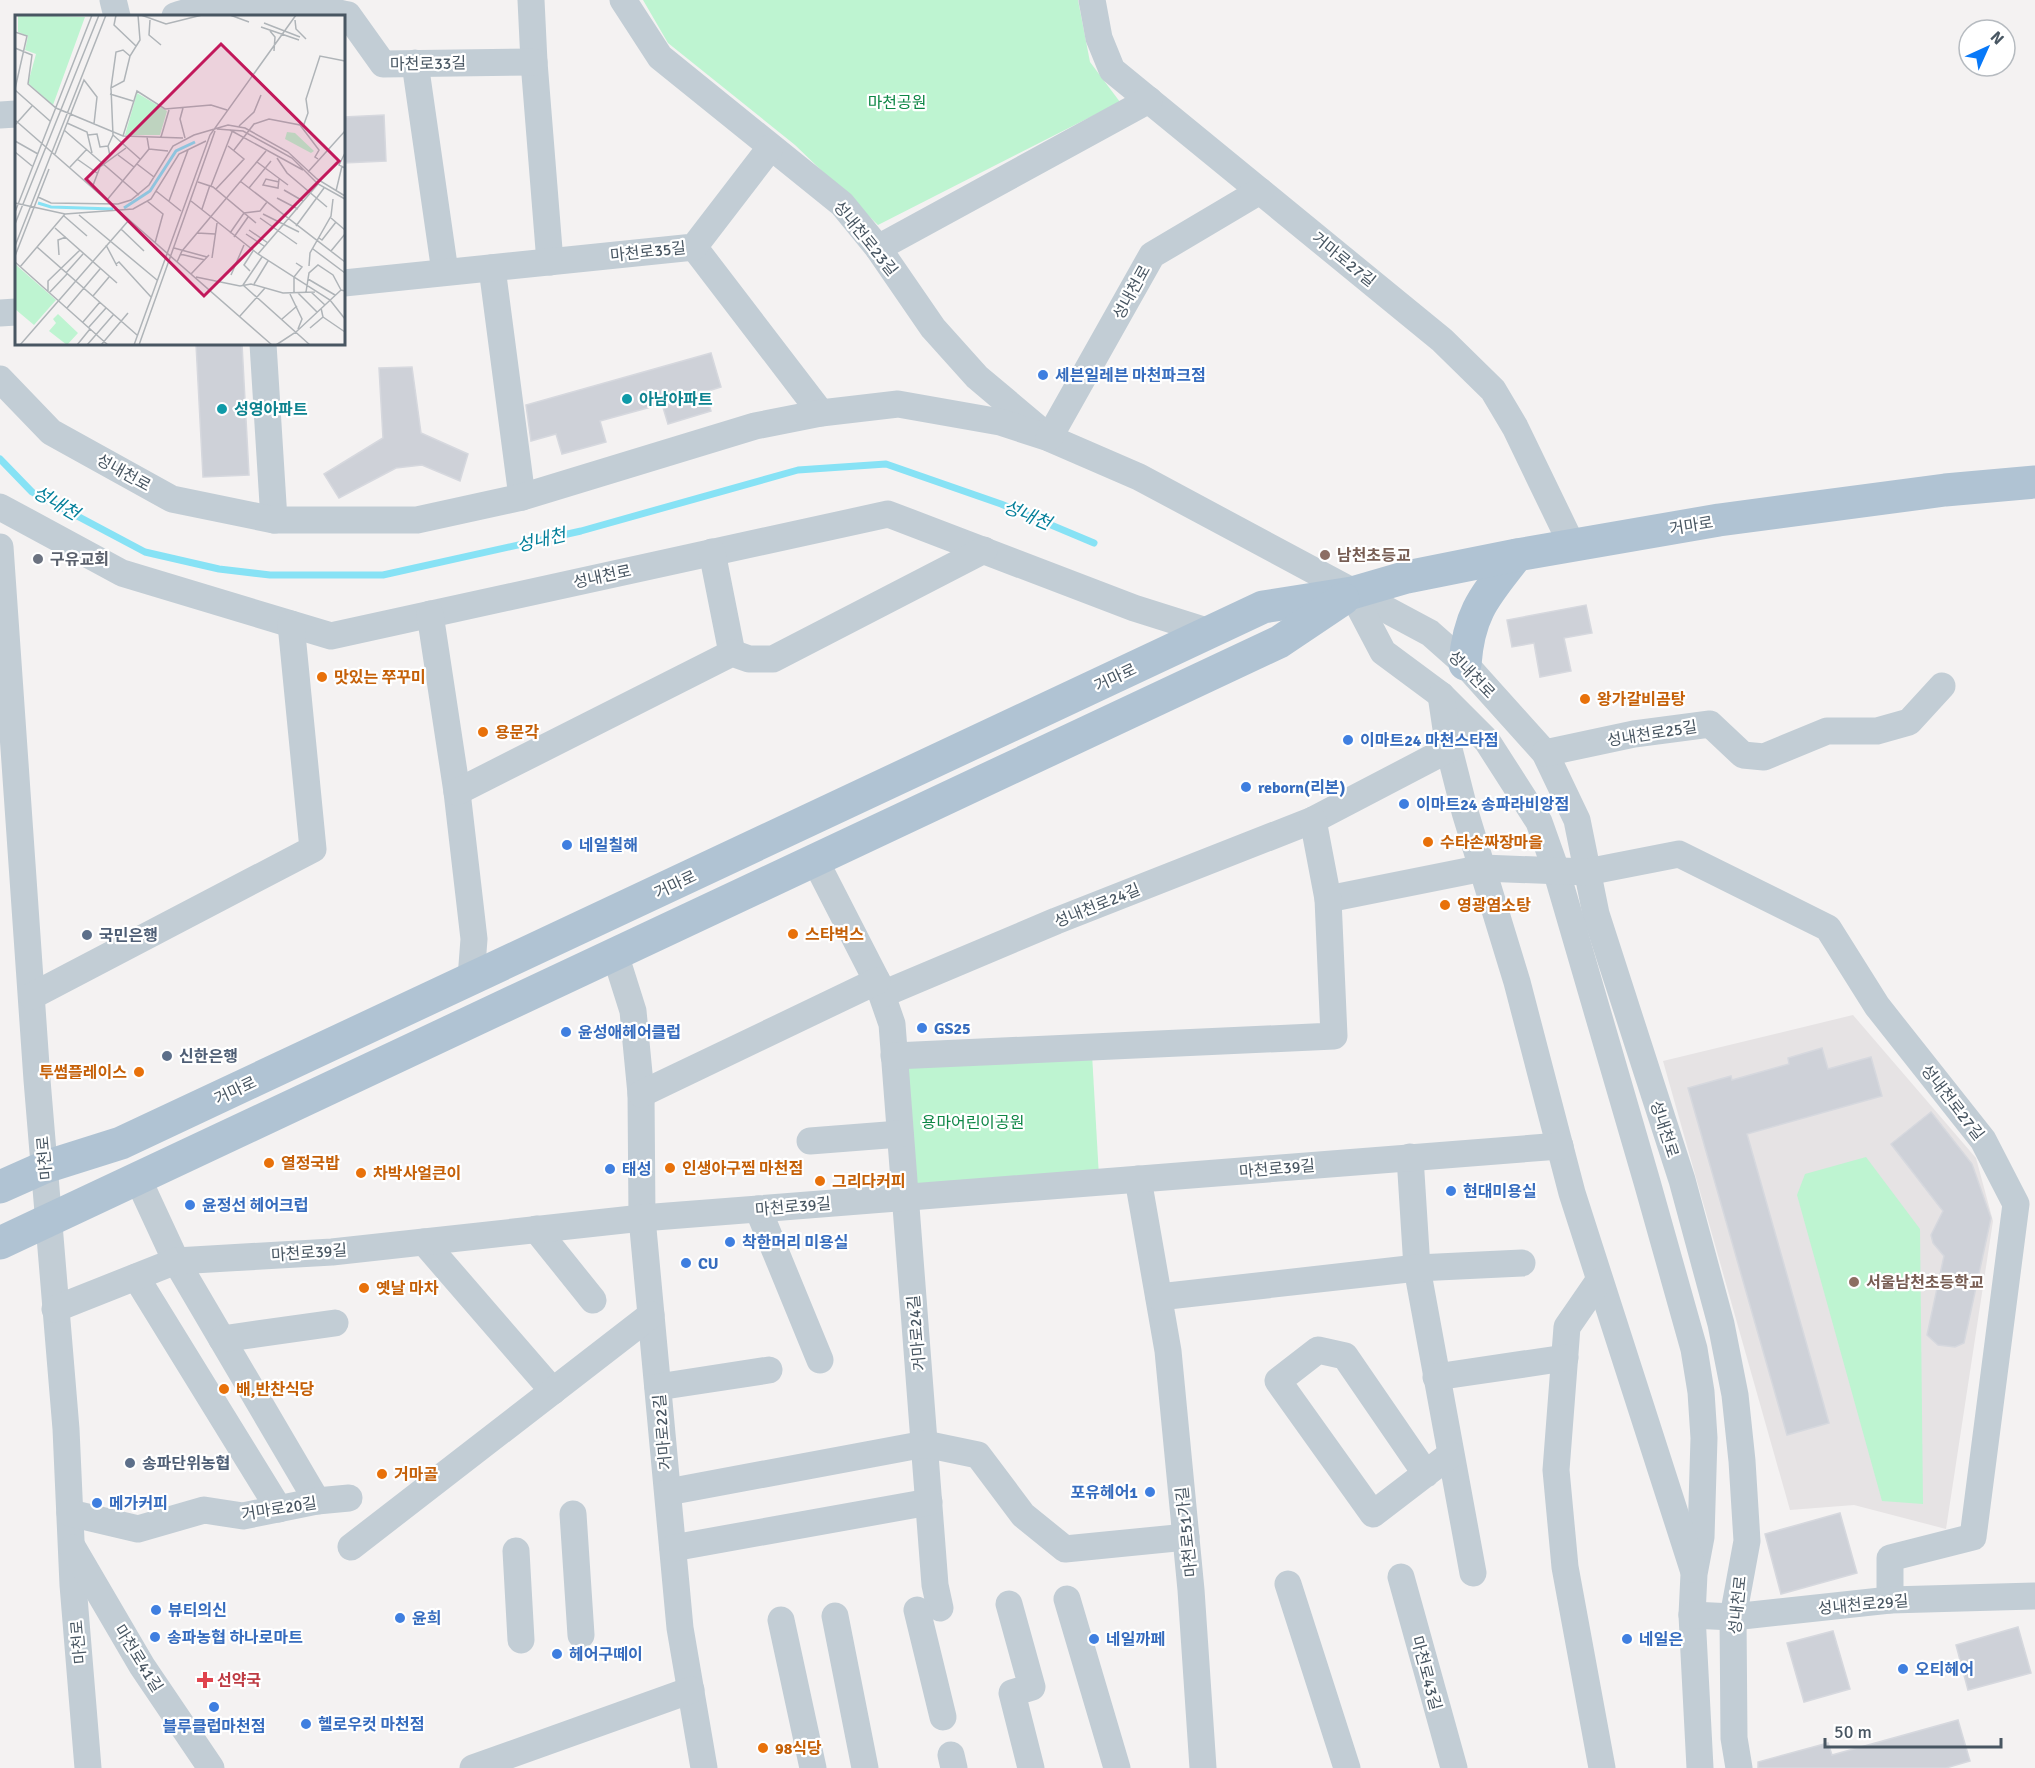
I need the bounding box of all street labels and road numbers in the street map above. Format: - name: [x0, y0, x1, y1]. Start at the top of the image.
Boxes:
- street label: 마천로33길: [390, 53, 466, 75]
- street label: 성내천로23길: [829, 197, 902, 280]
- street label: 거마로27길: [1307, 228, 1379, 292]
- street label: 마천로35길: [609, 238, 687, 266]
- street label: 성내천로: [1109, 262, 1155, 323]
- street label: 성내천로: [93, 450, 154, 496]
- street label: 거마로: [1668, 513, 1715, 539]
- street label: 성내천로: [571, 561, 633, 593]
- street label: 성내천로: [1444, 647, 1499, 703]
- street label: 거마로: [1091, 659, 1140, 696]
- street label: 성내천로25길: [1606, 717, 1699, 751]
- street label: 거마로: [651, 866, 700, 903]
- street label: 성내천로24길: [1051, 880, 1143, 932]
- street label: 성내천로27길: [1916, 1061, 1988, 1145]
- street label: 거마로: [211, 1072, 260, 1109]
- street label: 성내천로: [1645, 1098, 1683, 1161]
- street label: 마천로: [33, 1135, 57, 1181]
- street label: 마천로39길: [1238, 1156, 1316, 1182]
- street label: 마천로39길: [754, 1194, 832, 1220]
- street label: 마천로39길: [270, 1240, 348, 1266]
- street label: 거마로24길: [904, 1294, 930, 1372]
- street label: 거마로22길: [650, 1393, 676, 1471]
- street label: 마천로51가길: [1172, 1486, 1202, 1578]
- street label: 거마로20길: [240, 1493, 318, 1525]
- street label: 성내천로: [1725, 1575, 1751, 1635]
- street label: 성내천로29길: [1817, 1591, 1909, 1619]
- street label: 마천로: [67, 1619, 91, 1665]
- street label: 마천로41길: [109, 1621, 167, 1696]
- street label: 마천로43길: [1407, 1634, 1446, 1713]

